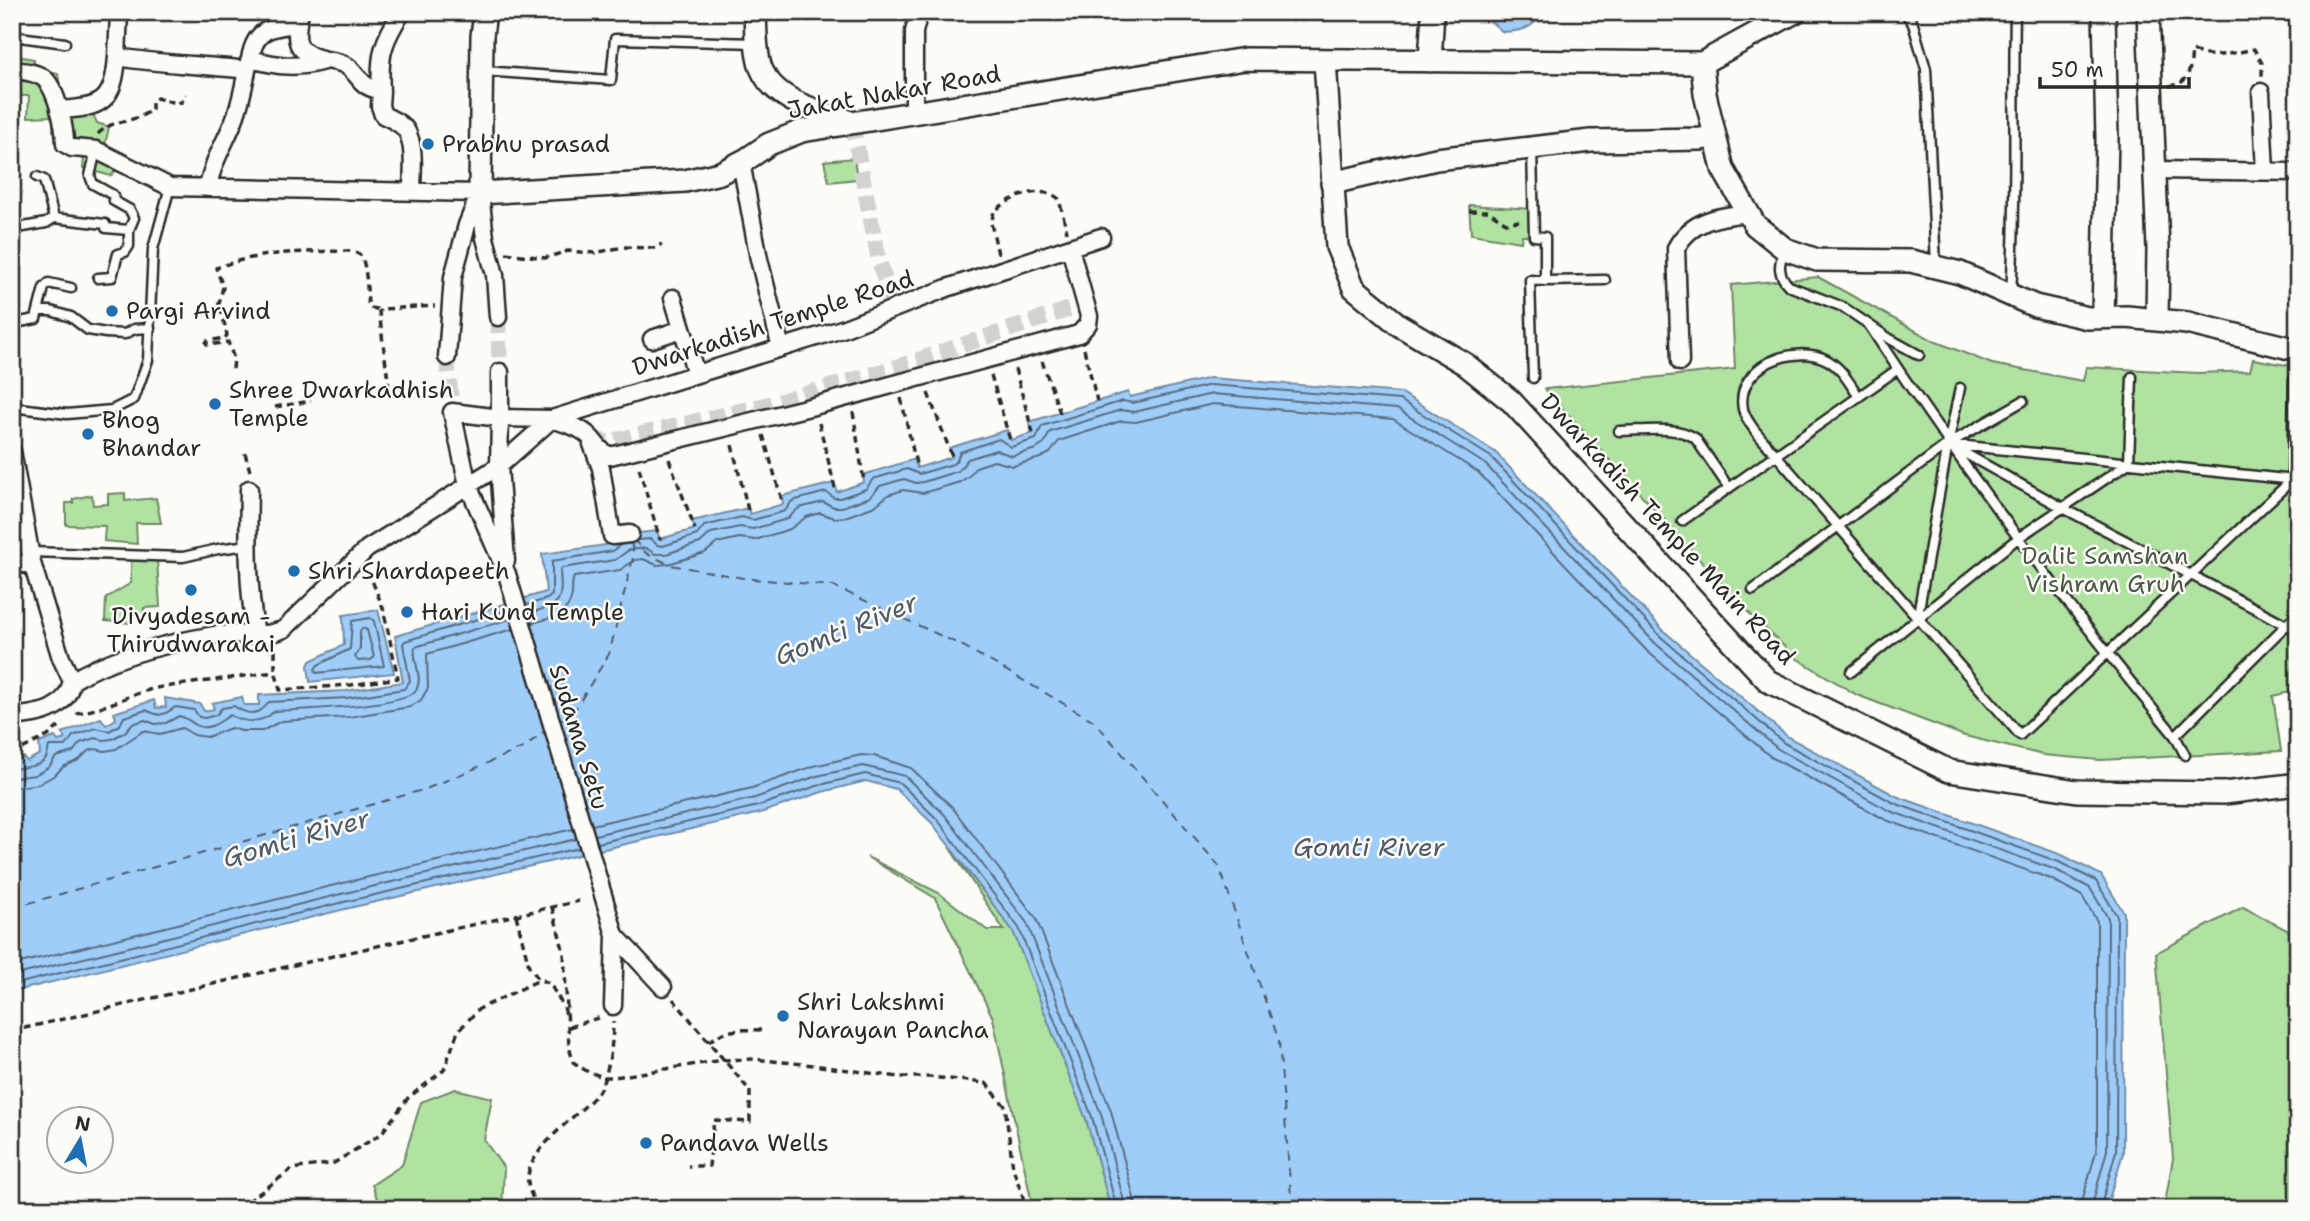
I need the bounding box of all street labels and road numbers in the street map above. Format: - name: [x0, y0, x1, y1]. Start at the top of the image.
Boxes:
- street label: Jakat Nakar Road: [785, 58, 1003, 126]
- street label: Dwarkadish Temple Road: [628, 262, 918, 384]
- street label: Dwarkadish Temple Main Road: [1533, 386, 1803, 672]
- street label: Sudama Setu: [542, 660, 616, 814]

